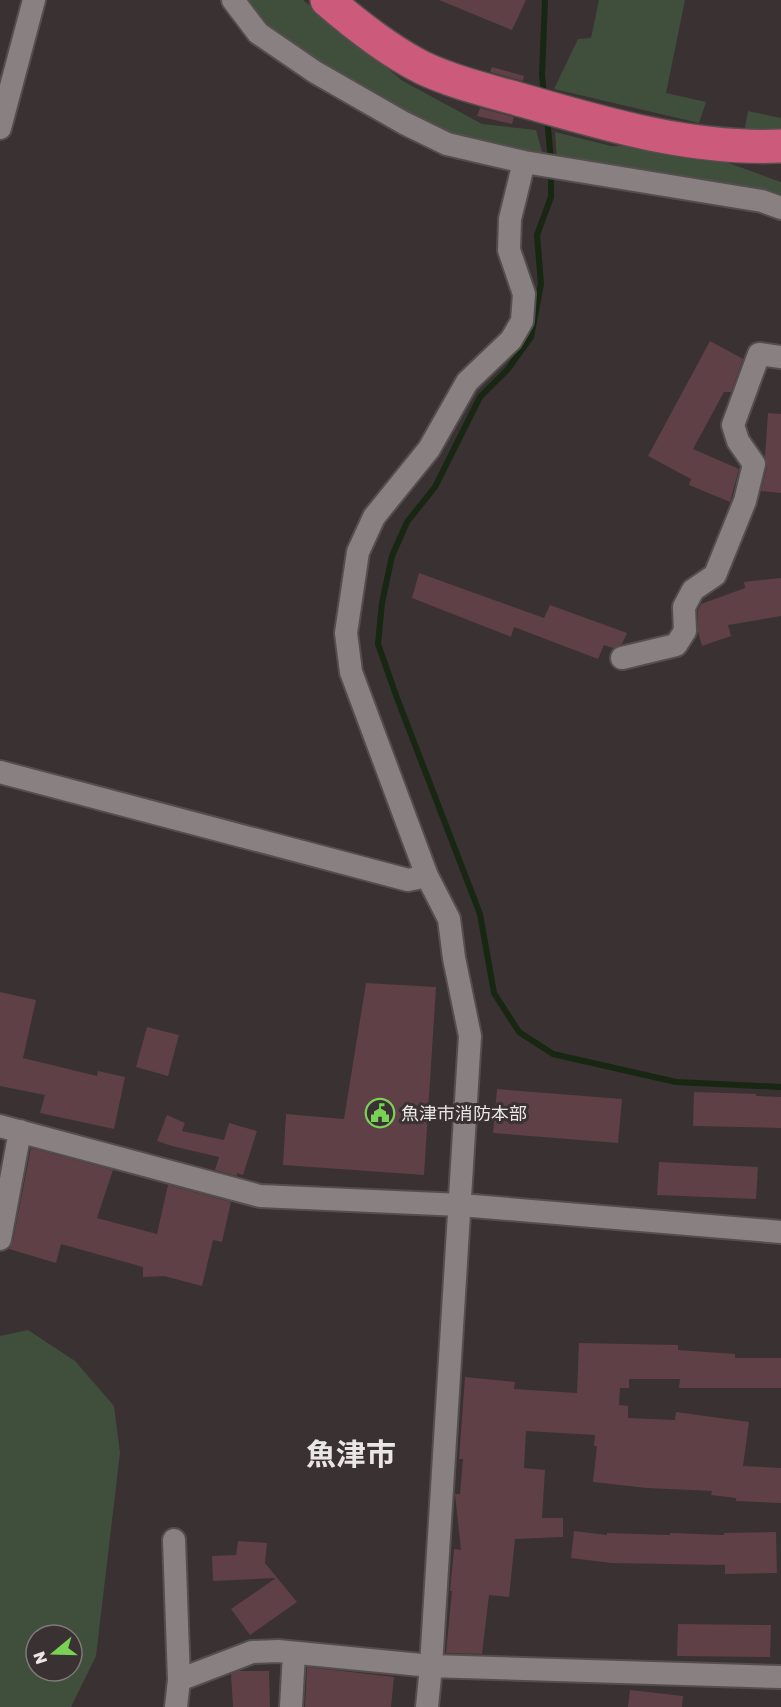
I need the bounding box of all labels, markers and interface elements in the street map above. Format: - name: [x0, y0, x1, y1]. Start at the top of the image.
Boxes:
- public building icon: 魚津市消防本部: [364, 1097, 396, 1129]
- place label: 魚津市消防本部: [401, 1102, 527, 1124]
- district label: 魚津市: [306, 1436, 396, 1472]
- north arrow: [24, 1623, 84, 1683]
- text: N: [28, 1649, 51, 1667]

